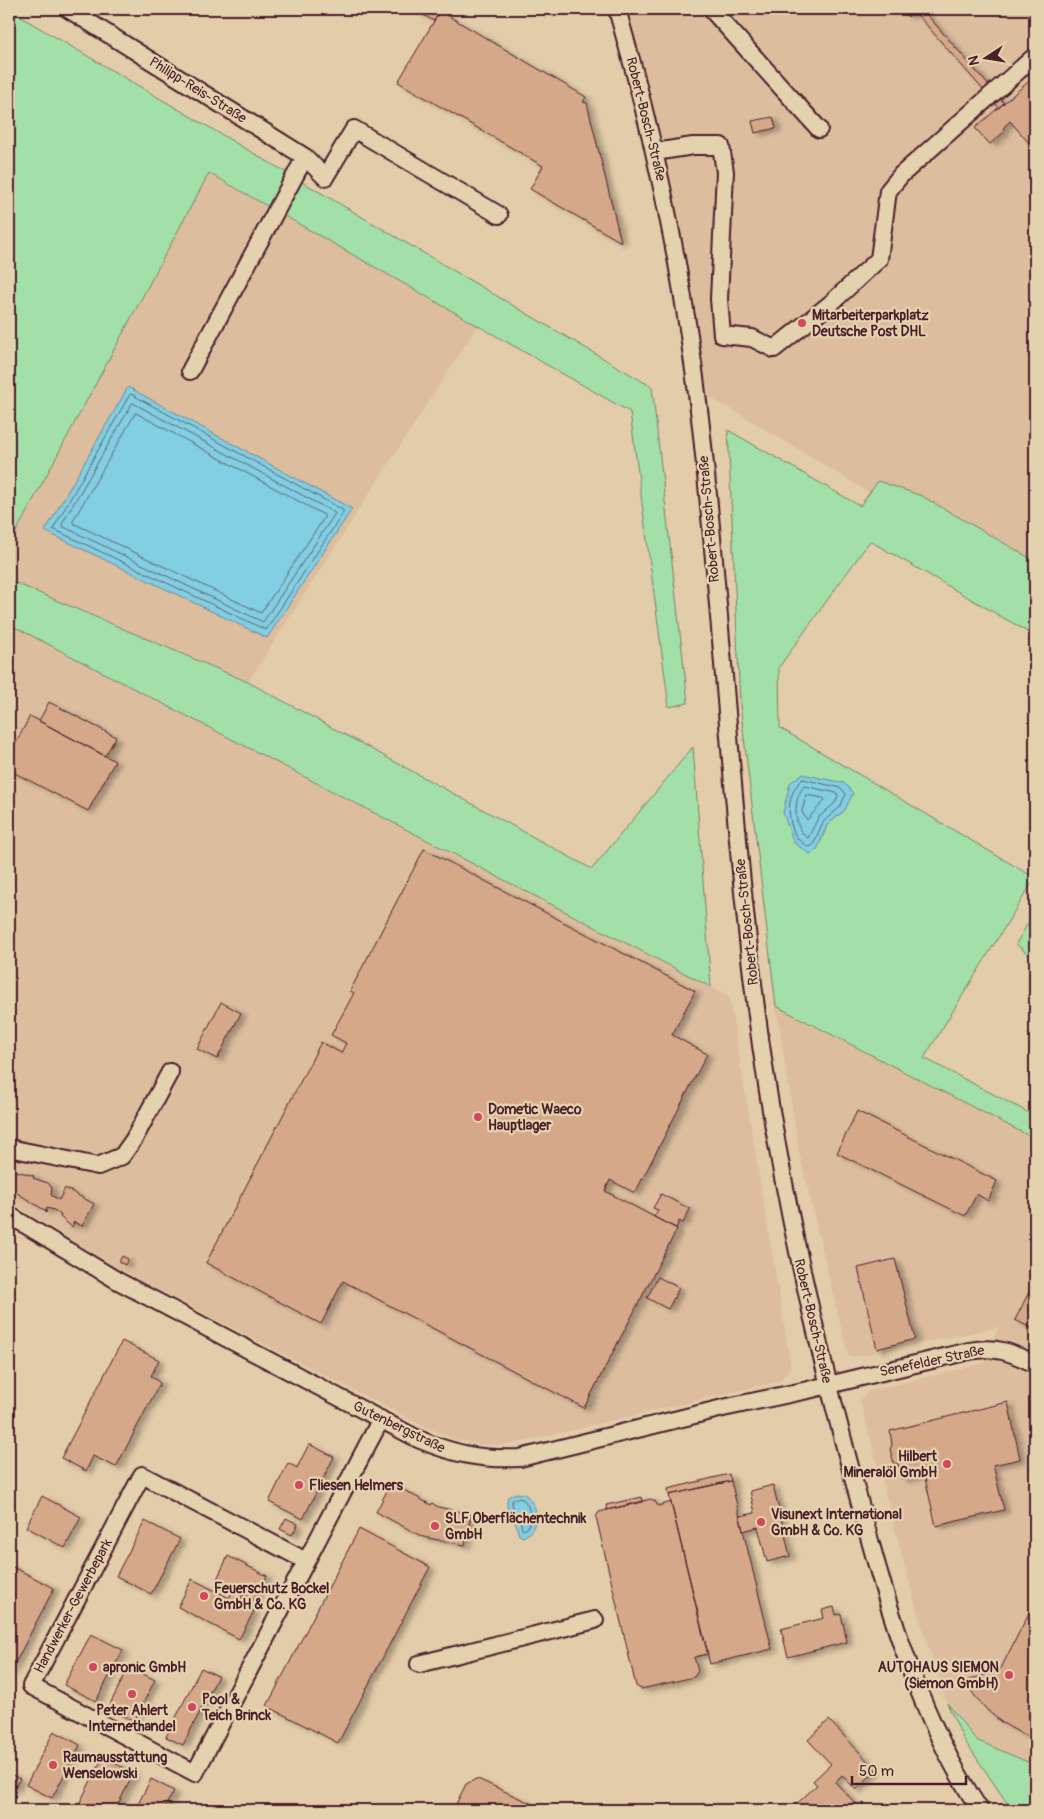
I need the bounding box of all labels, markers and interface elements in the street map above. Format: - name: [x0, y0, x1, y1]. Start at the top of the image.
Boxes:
- north arrow: [962, 32, 1012, 82]
- street label: Philipp-Reis-Straße: [146, 53, 250, 127]
- text: N: [964, 54, 983, 67]
- street label: Robert-Bosch-Straße: [622, 55, 670, 183]
- place label: Mitarbeiterparkplatz Deutsche Post DHL: [812, 307, 929, 340]
- marker: Mitarbeiterparkplatz Deutsche Post DHL: [796, 317, 808, 329]
- street label: Robert-Bosch-Straße: [695, 455, 723, 583]
- street label: Robert-Bosch-Straße: [732, 858, 762, 986]
- place label: Dometic Waeco Hauptlager: [488, 1101, 582, 1134]
- marker: Dometic Waeco Hauptlager: [472, 1111, 484, 1123]
- street label: Robert-Bosch-Straße: [790, 1257, 836, 1385]
- street label: Senefelder Straße: [878, 1342, 986, 1380]
- street label: Gutenbergstraße: [350, 1397, 448, 1457]
- place label: Hilbert Mineralöl GmbH: [843, 1448, 937, 1481]
- marker: Hilbert Mineralöl GmbH: [941, 1458, 953, 1470]
- place label: Fliesen Helmers: [309, 1477, 404, 1494]
- marker: Fliesen Helmers: [293, 1479, 305, 1491]
- place label: Visunext International GmbH & Co. KG: [771, 1506, 902, 1539]
- place label: SLF Oberflächentechnik GmbH: [445, 1510, 587, 1543]
- marker: Visunext International GmbH & Co. KG: [755, 1516, 767, 1528]
- marker: SLF Oberflächentechnik GmbH: [429, 1520, 441, 1532]
- street label: Handwerker-Gewerbepark: [30, 1536, 116, 1676]
- place label: Feuerschutz Bockel GmbH & Co. KG: [214, 1580, 329, 1613]
- marker: Feuerschutz Bockel GmbH & Co. KG: [198, 1590, 210, 1602]
- place label: apronic GmbH: [103, 1659, 186, 1676]
- place label: AUTOHAUS SIEMON (Siemon GmbH): [878, 1659, 999, 1692]
- marker: apronic GmbH: [87, 1661, 99, 1673]
- marker: AUTOHAUS SIEMON (Siemon GmbH): [1003, 1669, 1015, 1681]
- marker: Peter Ahlert Internethandel: [126, 1688, 138, 1700]
- place label: Pool & Teich Brinck: [201, 1691, 271, 1724]
- marker: Pool & Teich Brinck: [186, 1701, 198, 1713]
- place label: Peter Ahlert Internethandel: [88, 1702, 176, 1735]
- place label: Raumausstattung Wenselowski: [63, 1749, 167, 1782]
- scale bar: [852, 1754, 965, 1786]
- marker: Raumausstattung Wenselowski: [47, 1759, 59, 1771]
- text: 50 m: [859, 1762, 894, 1781]

